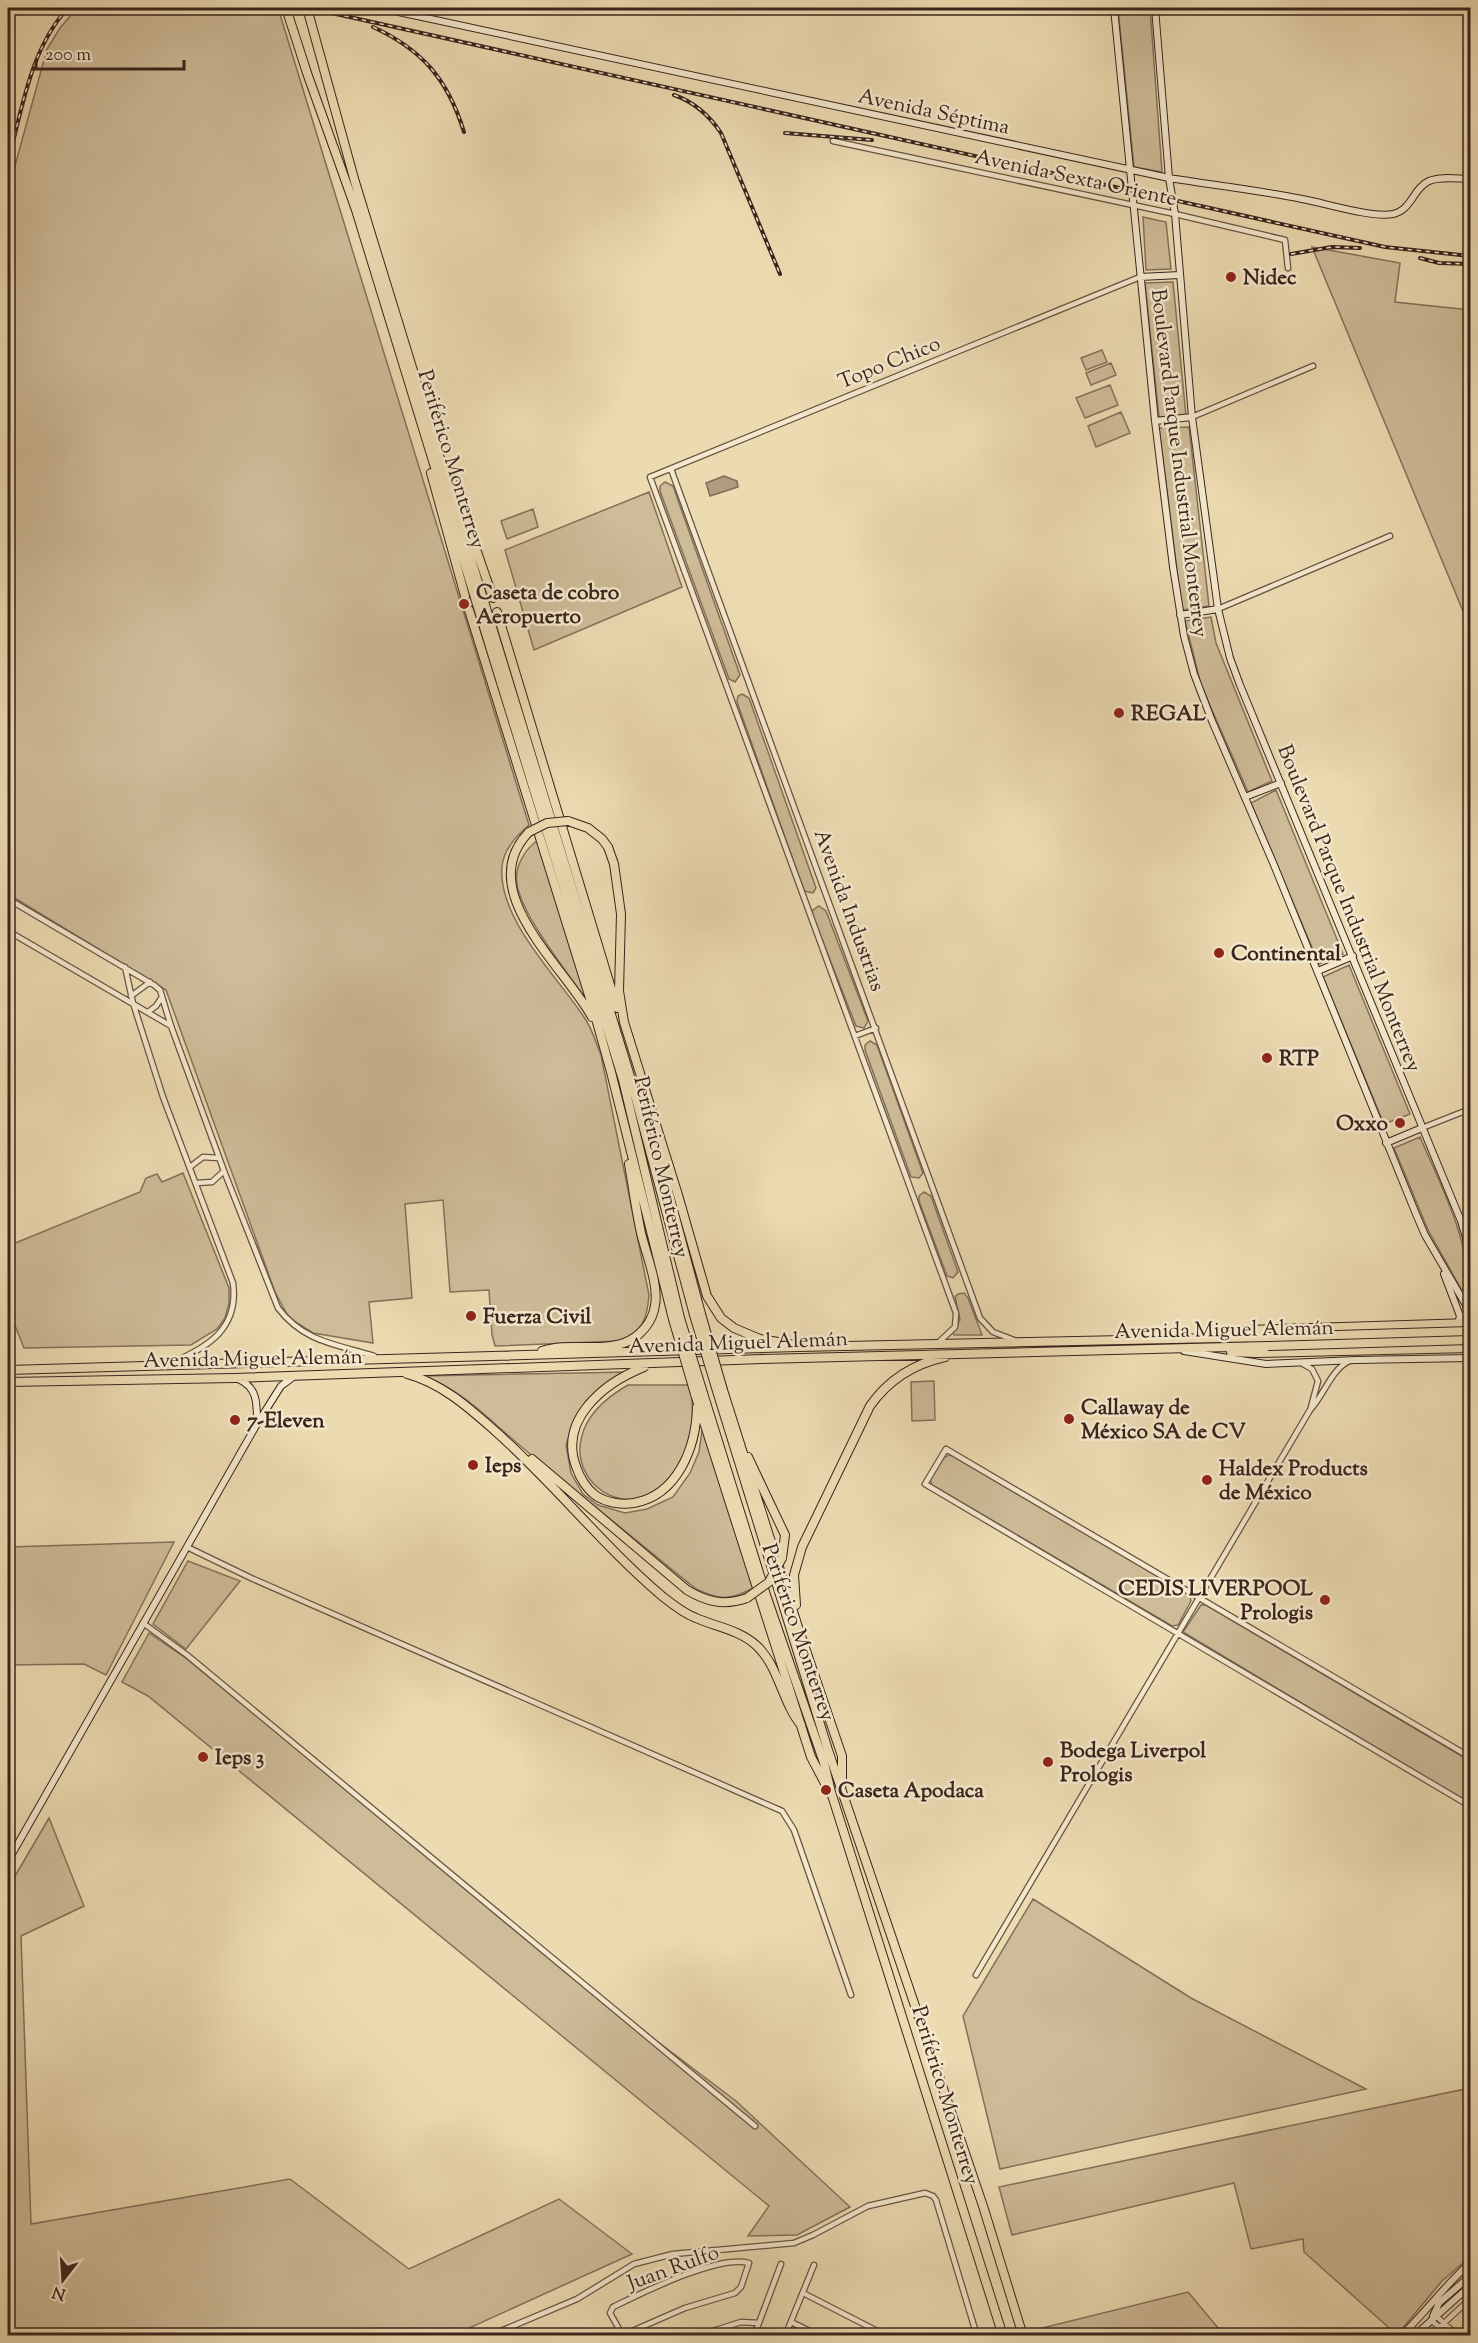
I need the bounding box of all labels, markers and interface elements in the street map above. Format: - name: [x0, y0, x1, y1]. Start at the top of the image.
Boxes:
- scale bar: [36, 33, 184, 71]
- text: 200 m: [45, 43, 91, 69]
- street label: Avenida Séptima: [855, 82, 1012, 144]
- street label: Avenida Sexta Oriente: [972, 143, 1179, 215]
- place label: Nidec: [1243, 264, 1297, 294]
- marker: Nidec: [1224, 270, 1238, 284]
- street label: Boulevard Parque Industrial Monterrey: [1142, 287, 1214, 640]
- street label: Topo Chico: [834, 330, 945, 398]
- street label: Periférico Monterrey: [409, 366, 492, 553]
- place label: Caseta de cobro Aeropuerto: [476, 579, 620, 633]
- marker: Caseta de cobro Aeropuerto: [457, 597, 471, 611]
- place label: REGAL: [1131, 700, 1206, 730]
- marker: REGAL: [1112, 706, 1126, 720]
- street label: Boulevard Parque Industrial Monterrey: [1269, 741, 1428, 1077]
- street label: Avenida Industrias: [805, 825, 891, 996]
- place label: Continental: [1231, 940, 1341, 970]
- marker: Continental: [1212, 946, 1226, 960]
- place label: RTP: [1279, 1045, 1319, 1075]
- marker: RTP: [1260, 1051, 1274, 1065]
- street label: Periférico Monterrey: [625, 1074, 696, 1262]
- place label: Oxxo: [1336, 1110, 1389, 1140]
- marker: Oxxo: [1393, 1116, 1407, 1130]
- place label: Fuerza Civil: [483, 1303, 592, 1333]
- marker: Fuerza Civil: [464, 1309, 478, 1323]
- street label: Avenida Miguel Alemán: [1114, 1314, 1334, 1348]
- street label: Avenida Miguel Alemán: [628, 1325, 848, 1363]
- street label: Avenida Miguel Alemán: [143, 1343, 363, 1377]
- place label: Callaway de México SA de CV: [1081, 1394, 1246, 1448]
- place label: 7-Eleven: [247, 1407, 325, 1437]
- marker: Callaway de México SA de CV: [1062, 1412, 1076, 1426]
- marker: 7-Eleven: [228, 1413, 242, 1427]
- place label: Ieps: [485, 1452, 521, 1482]
- place label: Haldex Products de México: [1219, 1455, 1368, 1509]
- marker: Ieps: [466, 1458, 480, 1472]
- marker: Haldex Products de México: [1200, 1473, 1214, 1487]
- street label: Periférico Monterrey: [753, 1540, 842, 1726]
- place label: CEDIS LIVERPOOL Prologis: [1118, 1575, 1313, 1629]
- marker: CEDIS LIVERPOOL Prologis: [1318, 1593, 1332, 1607]
- place label: Bodega Liverpol Prologis: [1060, 1737, 1206, 1791]
- place label: Ieps 3: [215, 1744, 264, 1774]
- marker: Ieps 3: [196, 1750, 210, 1764]
- marker: Bodega Liverpol Prologis: [1041, 1755, 1055, 1769]
- place label: Caseta Apodaca: [838, 1777, 984, 1807]
- marker: Caseta Apodaca: [819, 1783, 833, 1797]
- street label: Periférico Monterrey: [903, 2002, 986, 2189]
- street label: Juan Rulfo: [623, 2238, 724, 2300]
- north arrow: [33, 2250, 93, 2310]
- text: N: [50, 2279, 69, 2305]

